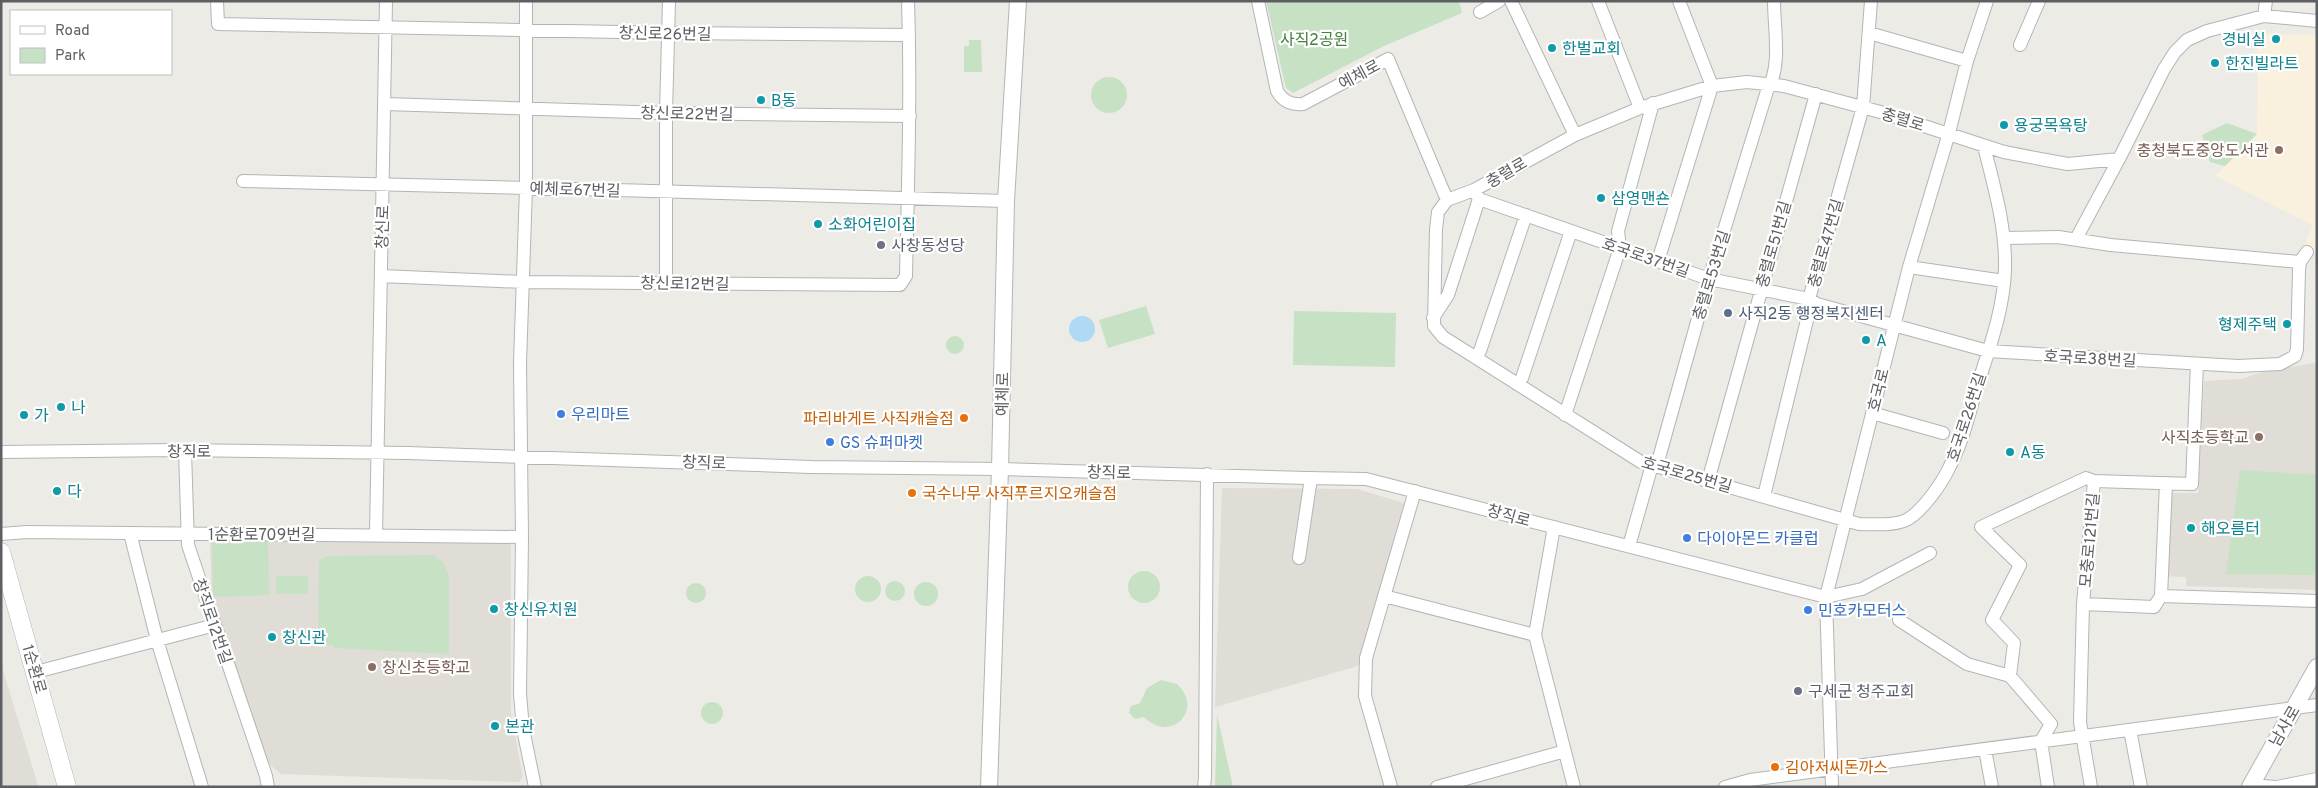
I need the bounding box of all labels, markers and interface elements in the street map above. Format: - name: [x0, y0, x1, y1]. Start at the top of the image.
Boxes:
- legend: [10, 10, 172, 75]
- text: Road: [55, 22, 90, 41]
- street label: 창신로26번길: [618, 24, 712, 46]
- park label: 사직2공원: [1280, 31, 1348, 51]
- place label: 경비실: [2222, 31, 2266, 51]
- marker: 경비실: [2270, 33, 2282, 45]
- place label: 한벌교회: [1562, 40, 1621, 60]
- marker: 한벌교회: [1546, 42, 1558, 54]
- text: Park: [55, 47, 86, 66]
- place label: 한진빌라트: [2225, 55, 2299, 75]
- street label: 예체로: [1336, 56, 1384, 95]
- marker: 한진빌라트: [2209, 57, 2221, 69]
- place label: B동: [771, 92, 796, 112]
- marker: B동: [755, 94, 767, 106]
- street label: 창신로22번길: [640, 104, 734, 126]
- street label: 충렬로: [1878, 105, 1927, 137]
- place label: 용궁목욕탕: [2014, 117, 2088, 137]
- marker: 용궁목욕탕: [1998, 119, 2010, 131]
- place label: 충청북도중앙도서관: [2137, 142, 2269, 162]
- marker: 충청북도중앙도서관: [2273, 144, 2285, 156]
- street label: 충렬로: [1483, 154, 1531, 193]
- street label: 예체로67번길: [529, 179, 621, 203]
- place label: 삼영맨숀: [1611, 190, 1670, 210]
- marker: 삼영맨숀: [1595, 192, 1607, 204]
- street label: 충렬로47번길: [1805, 197, 1849, 290]
- street label: 충렬로51번길: [1753, 199, 1797, 290]
- street label: 창신로: [373, 204, 395, 249]
- place label: 소화어린이집: [828, 216, 916, 236]
- marker: 소화어린이집: [812, 218, 824, 230]
- street label: 충렬로53번길: [1690, 228, 1736, 323]
- street label: 호국로37번길: [1599, 235, 1692, 283]
- place label: 사창동성당: [891, 237, 965, 257]
- marker: 사창동성당: [875, 239, 887, 251]
- street label: 창신로12번길: [640, 274, 730, 296]
- place label: 사직2동 행정복지센터: [1738, 305, 1884, 325]
- marker: 사직2동 행정복지센터: [1722, 307, 1734, 319]
- place label: 형제주택: [2218, 316, 2277, 336]
- marker: 형제주택: [2281, 318, 2293, 330]
- place label: A: [1876, 332, 1887, 352]
- marker: A: [1860, 334, 1872, 346]
- street label: 호국로38번길: [2043, 348, 2137, 372]
- street label: 호국로: [1865, 366, 1895, 414]
- street label: 호국로26번길: [1944, 370, 1992, 465]
- street label: 예체로: [994, 372, 1014, 416]
- place label: 나: [71, 399, 86, 419]
- marker: 나: [55, 401, 67, 413]
- place label: 우리마트: [571, 406, 630, 426]
- place label: 가: [34, 407, 49, 427]
- marker: 우리마트: [555, 408, 567, 420]
- marker: 가: [18, 409, 30, 421]
- place label: 파리바게트 사직캐슬점: [803, 410, 954, 430]
- marker: 파리바게트 사직캐슬점: [958, 412, 970, 424]
- place label: 사직초등학교: [2161, 429, 2249, 449]
- marker: 사직초등학교: [2253, 431, 2265, 443]
- place label: GS 슈퍼마켓: [840, 434, 923, 454]
- marker: GS 슈퍼마켓: [824, 436, 836, 448]
- street label: 창직로: [167, 443, 211, 463]
- place label: A동: [2020, 444, 2046, 464]
- marker: A동: [2004, 446, 2016, 458]
- street label: 창직로: [682, 453, 727, 475]
- street label: 호국로25번길: [1639, 453, 1734, 498]
- street label: 창직로: [1087, 464, 1131, 484]
- place label: 다: [67, 483, 82, 503]
- marker: 다: [51, 485, 63, 497]
- place label: 국수나무 사직푸르지오캐슬점: [922, 485, 1117, 505]
- marker: 국수나무 사직푸르지오캐슬점: [906, 487, 918, 499]
- street label: 모충로121번길: [2077, 492, 2105, 589]
- street label: 창직로: [1485, 502, 1533, 532]
- place label: 해오름터: [2201, 520, 2260, 540]
- marker: 해오름터: [2185, 522, 2197, 534]
- street label: 1순환로709번길: [208, 526, 316, 546]
- place label: 다이아몬드 카클럽: [1697, 530, 1819, 550]
- marker: 다이아몬드 카클럽: [1681, 532, 1693, 544]
- street label: 창직로12번길: [187, 576, 235, 667]
- place label: 창신유치원: [504, 601, 578, 621]
- place label: 민호카모터스: [1818, 602, 1906, 622]
- marker: 창신유치원: [488, 603, 500, 615]
- marker: 민호카모터스: [1802, 604, 1814, 616]
- place label: 창신관: [282, 629, 326, 649]
- marker: 창신관: [266, 631, 278, 643]
- street label: 1순환로: [17, 643, 50, 697]
- place label: 창신초등학교: [382, 659, 470, 679]
- marker: 창신초등학교: [366, 661, 378, 673]
- place label: 구세군 청주교회: [1808, 683, 1915, 703]
- marker: 구세군 청주교회: [1792, 685, 1804, 697]
- street label: 남사로: [2266, 703, 2306, 751]
- place label: 본관: [505, 718, 535, 738]
- marker: 본관: [489, 720, 501, 732]
- place label: 김아저씨돈까스: [1785, 759, 1888, 779]
- marker: 김아저씨돈까스: [1769, 761, 1781, 773]

